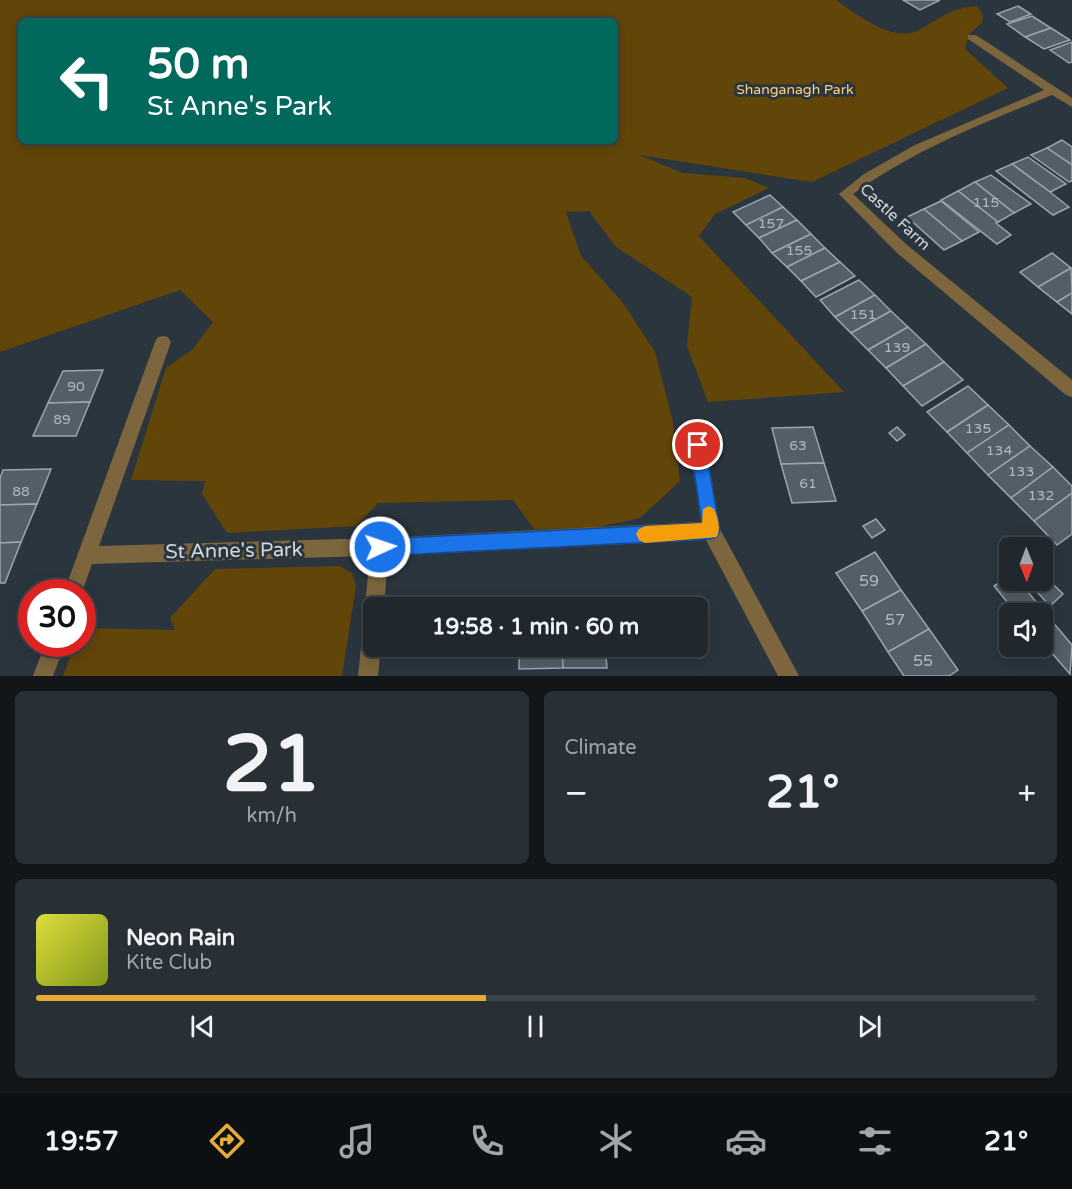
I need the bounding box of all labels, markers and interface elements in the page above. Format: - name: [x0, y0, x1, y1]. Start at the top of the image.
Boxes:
- text: 50 m: [147, 39, 249, 90]
- icon: left: [48, 42, 126, 120]
- park label: Shanganagh Park: [736, 81, 854, 98]
- text: St Anne's Park: [147, 90, 332, 123]
- street label: Castle Farm: [855, 179, 935, 255]
- house number: 115: [973, 194, 999, 211]
- house number: 157: [758, 215, 784, 232]
- house number: 155: [786, 242, 812, 259]
- house number: 151: [850, 306, 876, 323]
- house number: 139: [884, 339, 910, 356]
- house number: 90: [67, 378, 85, 395]
- house number: 89: [53, 411, 71, 428]
- pin: [672, 419, 723, 470]
- house number: 135: [965, 420, 991, 437]
- icon: arrive: [681, 428, 714, 461]
- house number: 63: [789, 437, 807, 454]
- house number: 134: [986, 442, 1012, 459]
- house number: 133: [1008, 463, 1034, 480]
- house number: 61: [799, 475, 817, 492]
- house number: 88: [12, 483, 30, 500]
- house number: 132: [1028, 487, 1054, 504]
- position arrow: [348, 515, 412, 579]
- north arrow: [999, 537, 1053, 591]
- map controls: [999, 537, 1053, 657]
- street label: St Anne's Park: [165, 538, 303, 564]
- house number: 59: [859, 571, 879, 591]
- speed limit sign: 30: [18, 579, 96, 657]
- button: sound: [999, 603, 1053, 657]
- house number: 57: [885, 610, 905, 630]
- text: 19:58 · 1 min · 60 m: [432, 614, 639, 640]
- house number: 55: [913, 651, 933, 671]
- text: 21: [223, 718, 321, 812]
- text: Climate: [565, 736, 637, 760]
- text: 21°: [766, 766, 839, 820]
- text: −: [565, 774, 588, 813]
- text: +: [1017, 774, 1036, 813]
- text: km/h: [247, 804, 297, 828]
- text: Neon Rain: [126, 925, 235, 951]
- text: Kite Club: [126, 951, 212, 975]
- icon: previous: [186, 1010, 219, 1043]
- icon: pause: [519, 1010, 552, 1043]
- icon: next: [853, 1010, 886, 1043]
- icon: directions: [206, 1120, 248, 1162]
- icon: music: [336, 1120, 378, 1162]
- icon: phone: [466, 1120, 508, 1162]
- icon: climate: [595, 1120, 637, 1162]
- icon: car: [725, 1120, 767, 1162]
- icon: filters: [854, 1120, 896, 1162]
- text: 19:57: [44, 1125, 119, 1158]
- text: 21°: [984, 1125, 1028, 1158]

